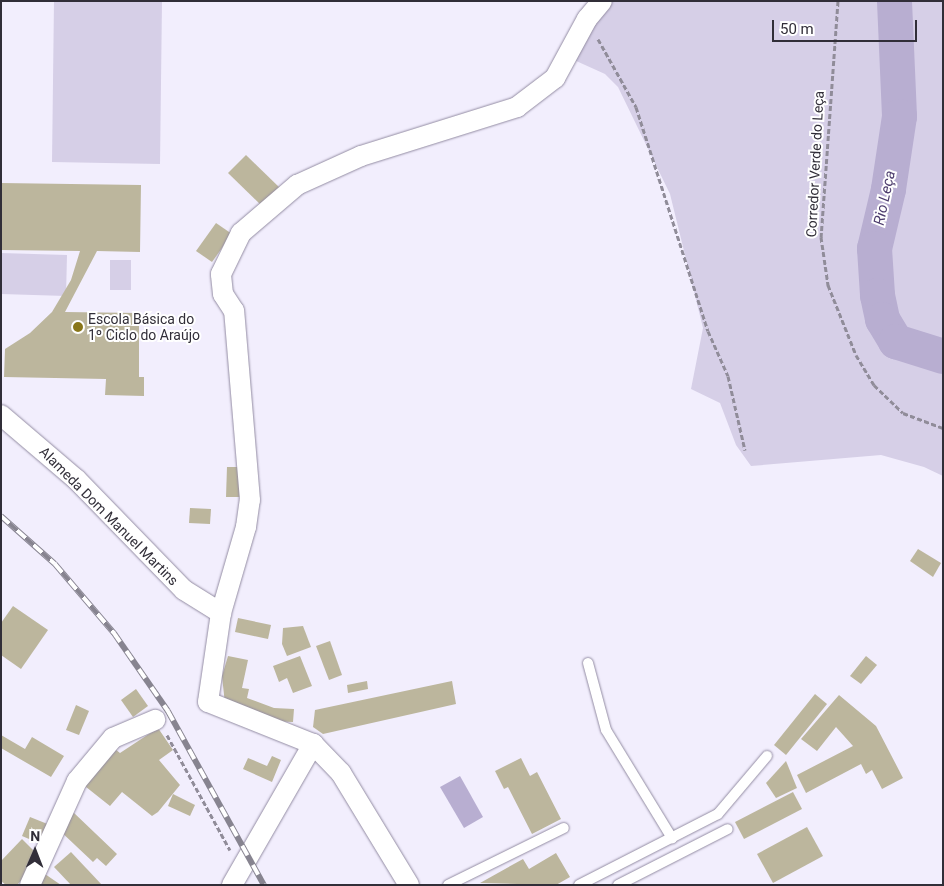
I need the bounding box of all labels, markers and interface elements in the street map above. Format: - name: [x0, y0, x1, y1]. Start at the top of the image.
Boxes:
- scale bar: [774, 10, 919, 42]
- text: 50 m: [780, 20, 814, 38]
- street label: Corredor Verde do Leça: [803, 90, 827, 238]
- water label: Rio Leça: [870, 169, 900, 227]
- place label: Escola Básica do 1º Ciclo do Araújo: [88, 311, 200, 344]
- marker: Escola Básica do 1º Ciclo do Araújo: [72, 321, 84, 333]
- street label: Alameda Dom Manuel Martins: [36, 443, 182, 589]
- north arrow: [10, 826, 60, 876]
- text: N: [30, 828, 40, 844]

